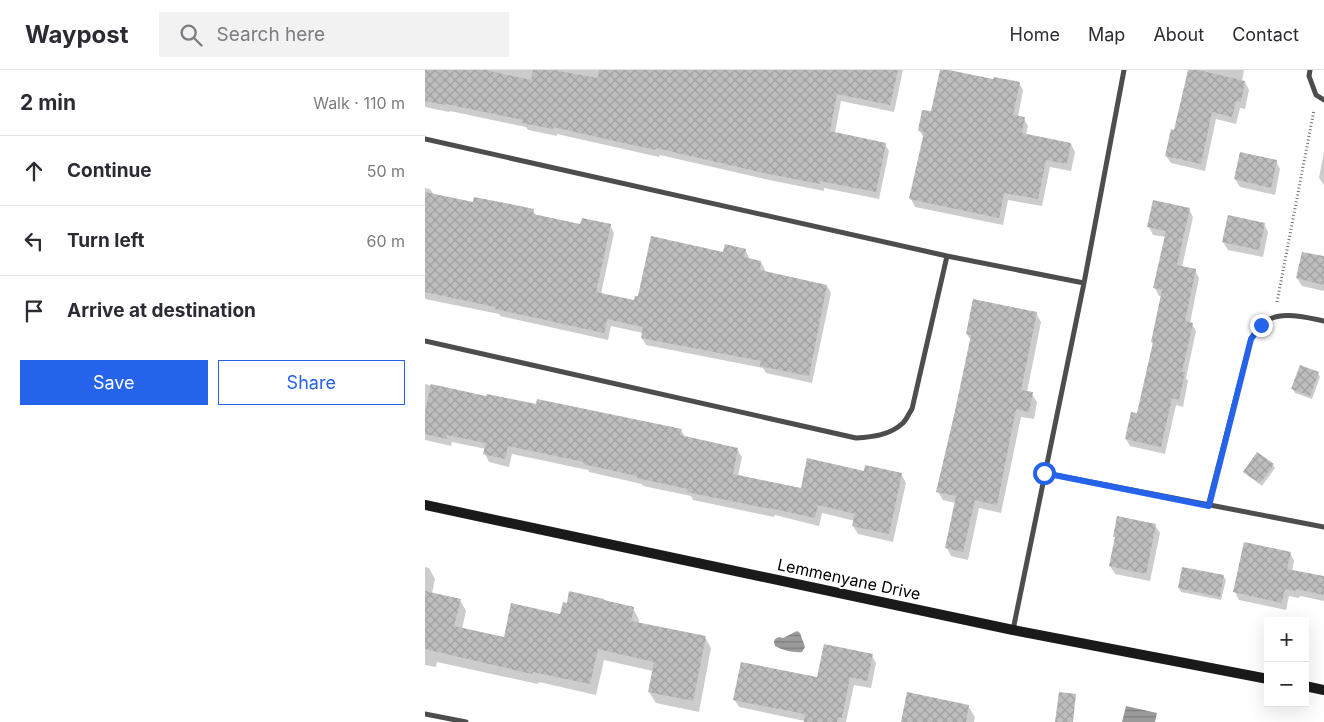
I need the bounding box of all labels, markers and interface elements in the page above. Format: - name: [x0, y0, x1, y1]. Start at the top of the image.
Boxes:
- search box: [159, 12, 509, 57]
- text: Waypost: [25, 20, 129, 49]
- icon: search: [177, 21, 205, 49]
- text: Search here: [217, 23, 325, 46]
- text: Home: [1010, 24, 1060, 45]
- text: Map: [1088, 24, 1125, 45]
- text: About: [1153, 24, 1204, 45]
- text: Contact: [1232, 24, 1299, 45]
- text: 2 min: [20, 90, 76, 115]
- text: Walk · 110 m: [313, 93, 405, 113]
- icon: ahead: [20, 157, 48, 185]
- text: Continue: [67, 159, 152, 182]
- text: 50 m: [367, 161, 405, 181]
- icon: left: [20, 227, 48, 255]
- text: Turn left: [67, 229, 145, 252]
- text: 60 m: [366, 231, 405, 251]
- icon: arrive: [20, 297, 48, 325]
- text: Arrive at destination: [67, 299, 256, 322]
- route end: [1250, 314, 1273, 337]
- button: Save: [20, 360, 208, 405]
- button: Share: [218, 360, 405, 405]
- route start: [1033, 462, 1056, 485]
- street label: Lemmenyane Drive: [776, 554, 922, 604]
- map controls: [1264, 617, 1309, 707]
- button: +: [1264, 617, 1309, 662]
- button: −: [1264, 662, 1309, 707]

